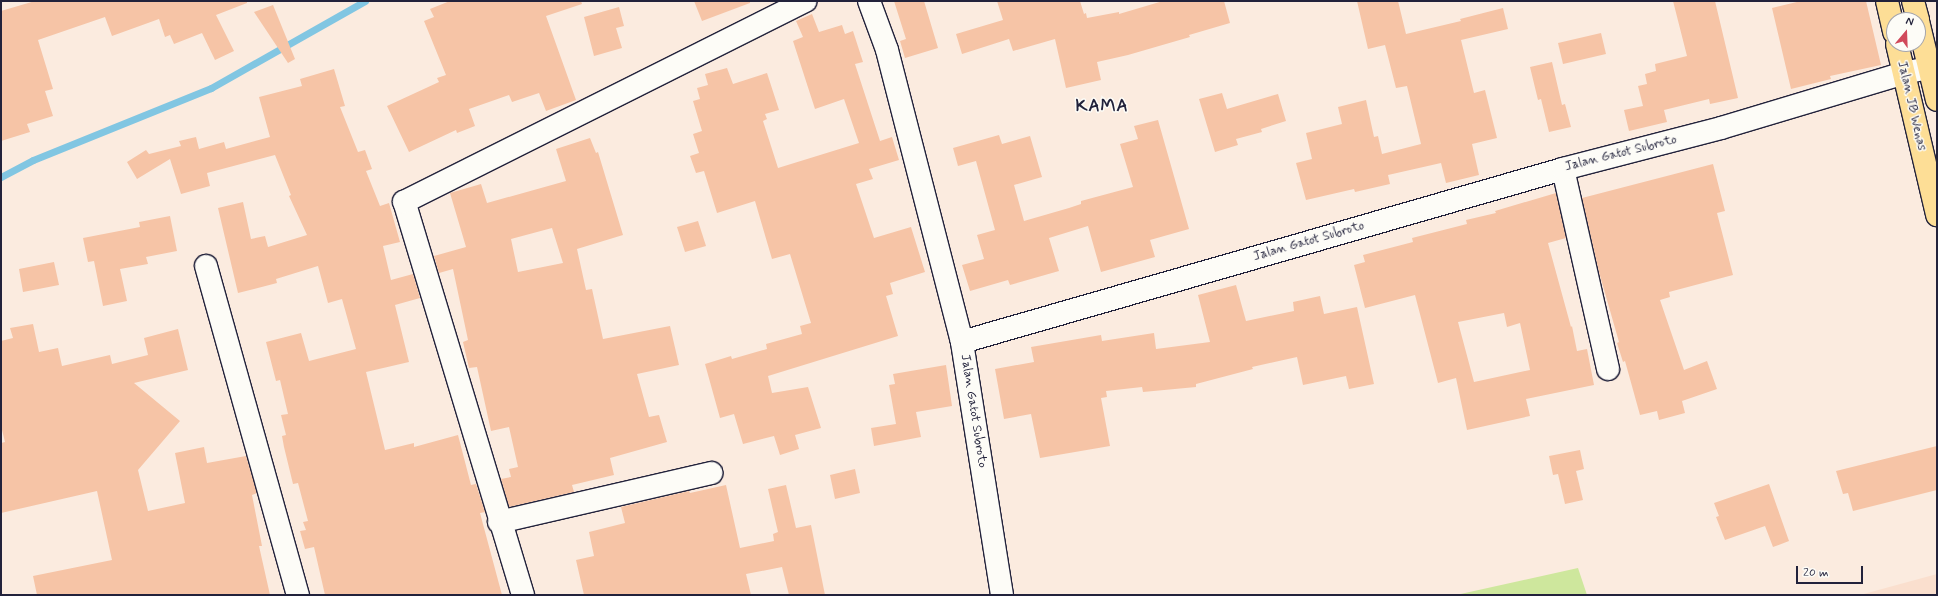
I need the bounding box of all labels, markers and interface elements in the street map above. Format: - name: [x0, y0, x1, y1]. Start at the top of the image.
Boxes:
- north arrow: [1886, 12, 1926, 52]
- text: N: [1904, 14, 1915, 29]
- street label: Jalan JB Wenas: [1893, 59, 1929, 153]
- district label: KAMA: [1075, 97, 1129, 117]
- street label: Jalan Gatot Subroto: [1564, 133, 1678, 175]
- street label: Jalan Gatot Subroto: [1252, 219, 1366, 265]
- street label: Jalan Gatot Subroto: [956, 353, 990, 469]
- scale bar: [1798, 558, 1865, 584]
- text: 20 m: [1803, 565, 1829, 581]

